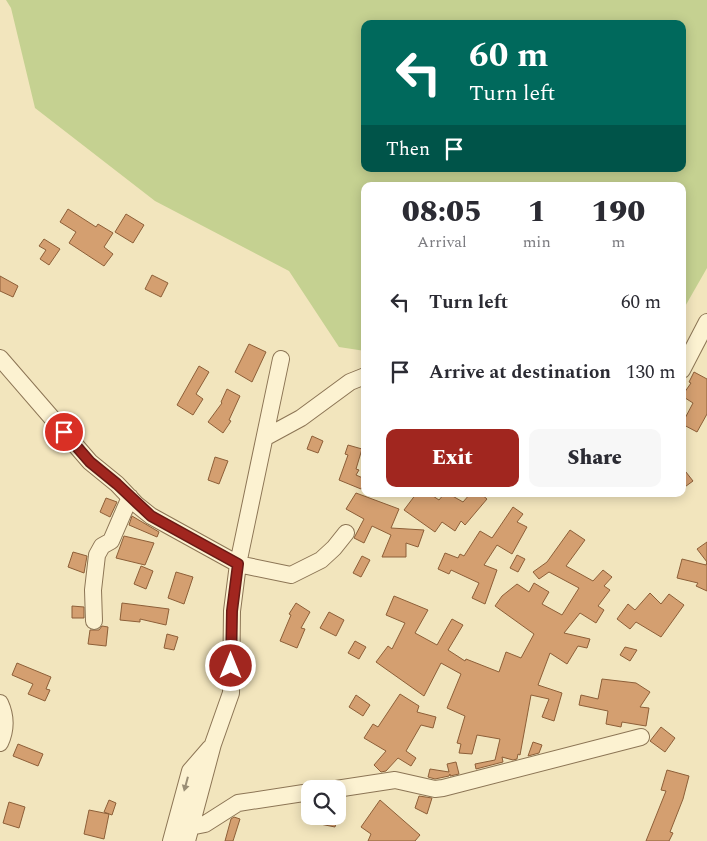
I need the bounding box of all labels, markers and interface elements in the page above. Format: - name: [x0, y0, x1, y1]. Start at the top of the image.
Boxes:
- text: 60 m: [469, 29, 549, 82]
- icon: left: [386, 40, 451, 105]
- text: Turn left: [469, 77, 555, 110]
- text: Then: [386, 135, 430, 164]
- icon: arrive: [440, 135, 468, 163]
- text: 08:05: [402, 189, 482, 235]
- text: 1: [528, 189, 546, 235]
- text: 190: [591, 189, 645, 235]
- text: Arrival: [417, 230, 467, 254]
- text: min: [523, 230, 551, 254]
- text: m: [611, 230, 625, 254]
- icon: left: [386, 288, 414, 316]
- text: Turn left: [429, 288, 508, 317]
- text: 60 m: [621, 288, 661, 317]
- icon: arrive: [386, 358, 414, 386]
- text: Arrive at destination: [429, 358, 611, 387]
- text: 130 m: [626, 358, 676, 387]
- pin: [43, 411, 85, 453]
- icon: arrive: [50, 418, 78, 446]
- button: Exit: [386, 429, 519, 487]
- button: Share: [529, 429, 661, 487]
- position arrow: [204, 639, 256, 691]
- one-way arrow: [182, 777, 190, 792]
- map controls: [301, 780, 346, 825]
- button: search: [301, 780, 346, 825]

